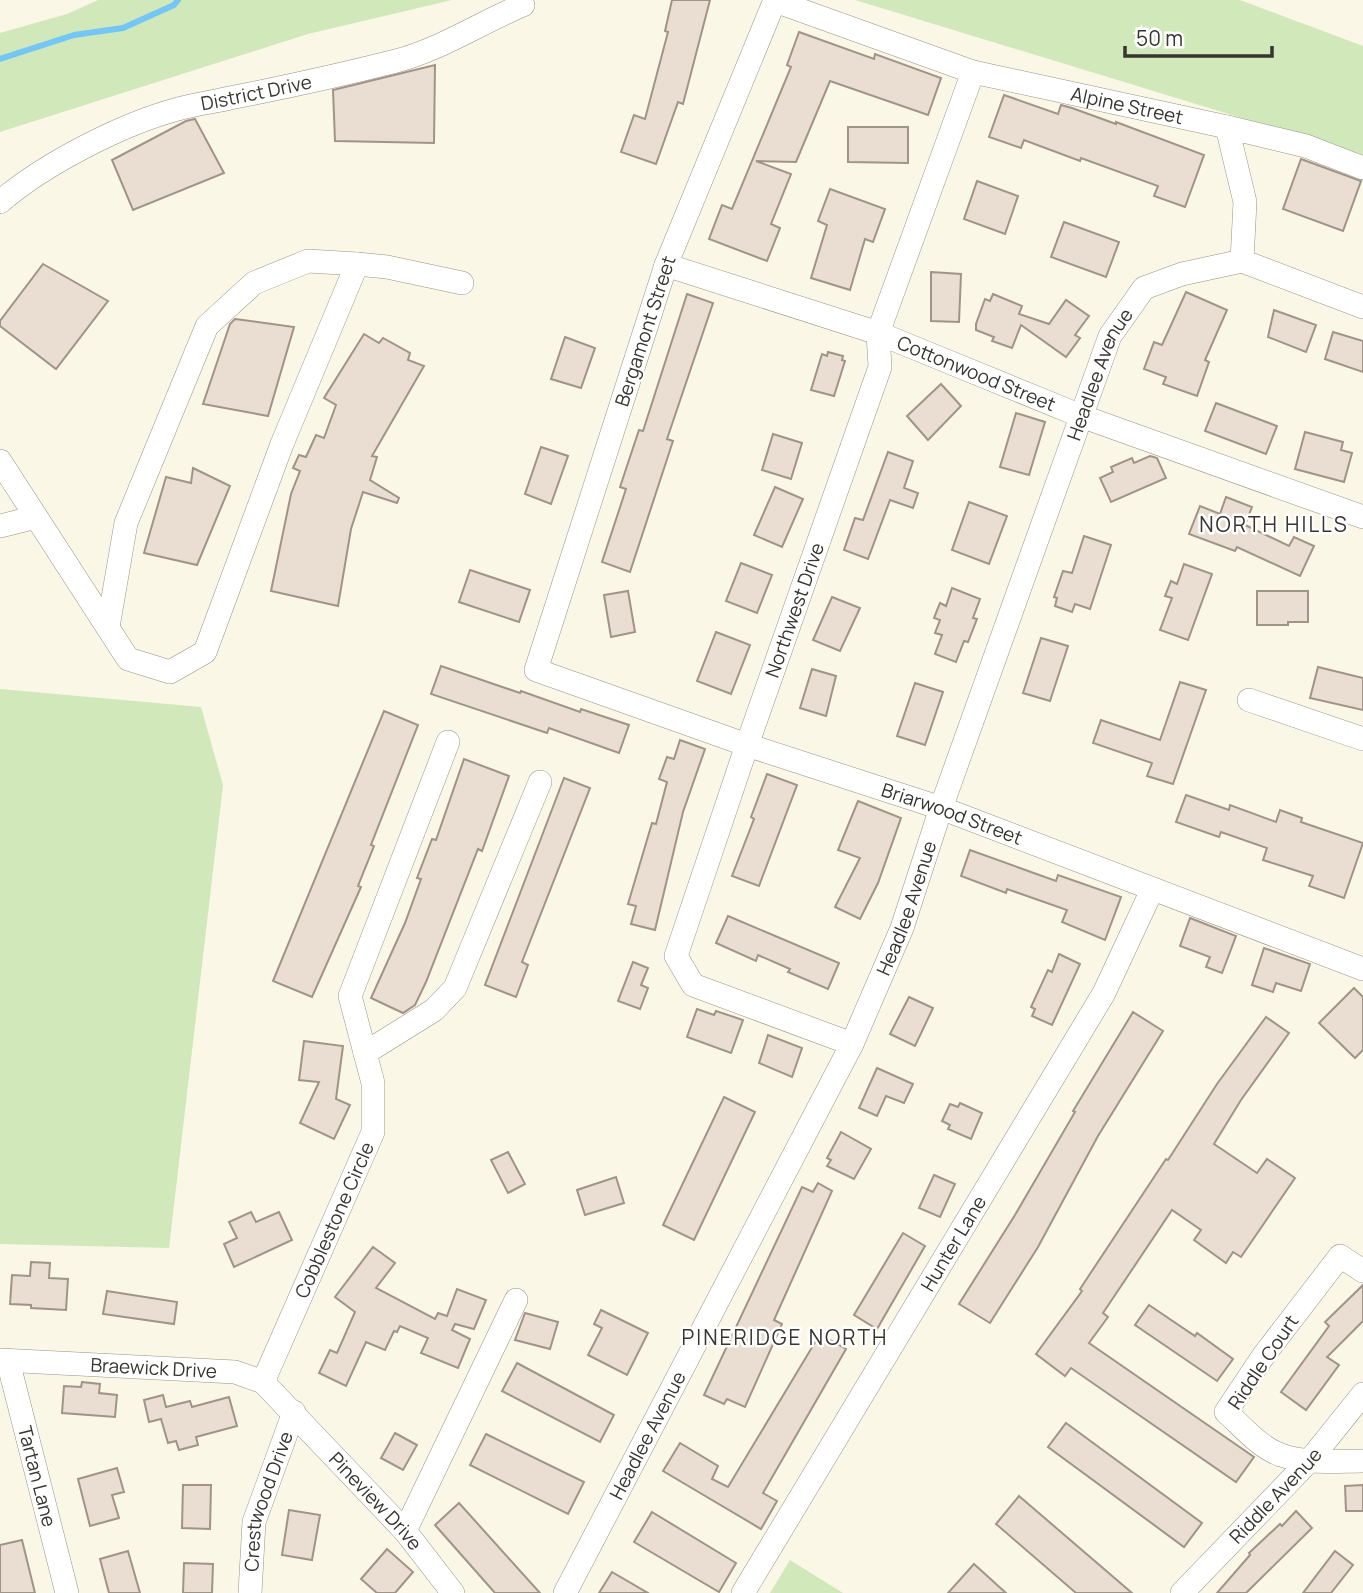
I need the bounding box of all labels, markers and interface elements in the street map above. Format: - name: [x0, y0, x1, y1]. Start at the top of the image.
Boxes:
- scale bar: [1125, 14, 1272, 58]
- text: 50 m: [1136, 24, 1183, 52]
- street label: District Drive: [199, 68, 314, 116]
- street label: Alpine Street: [1069, 81, 1186, 130]
- street label: Bergamont Street: [608, 252, 682, 410]
- street label: Headlee Avenue: [1061, 303, 1139, 444]
- street label: Cottonwood Street: [893, 329, 1060, 417]
- district label: NORTH HILLS: [1199, 510, 1349, 538]
- street label: Northwest Drive: [759, 539, 830, 681]
- street label: Briarwood Street: [878, 777, 1026, 851]
- street label: Headlee Avenue: [870, 838, 942, 979]
- street label: Cobblestone Circle: [289, 1138, 380, 1302]
- street label: Hunter Lane: [915, 1191, 992, 1296]
- street label: Riddle Court: [1222, 1310, 1304, 1414]
- district label: PINERIDGE NORTH: [682, 1323, 888, 1351]
- street label: Braewick Drive: [90, 1352, 218, 1384]
- street label: Headlee Avenue: [603, 1367, 692, 1504]
- street label: Tartan Lane: [12, 1423, 63, 1530]
- street label: Crestwood Drive: [238, 1428, 299, 1572]
- street label: Riddle Avenue: [1223, 1442, 1328, 1549]
- street label: Pineview Drive: [323, 1446, 428, 1556]

